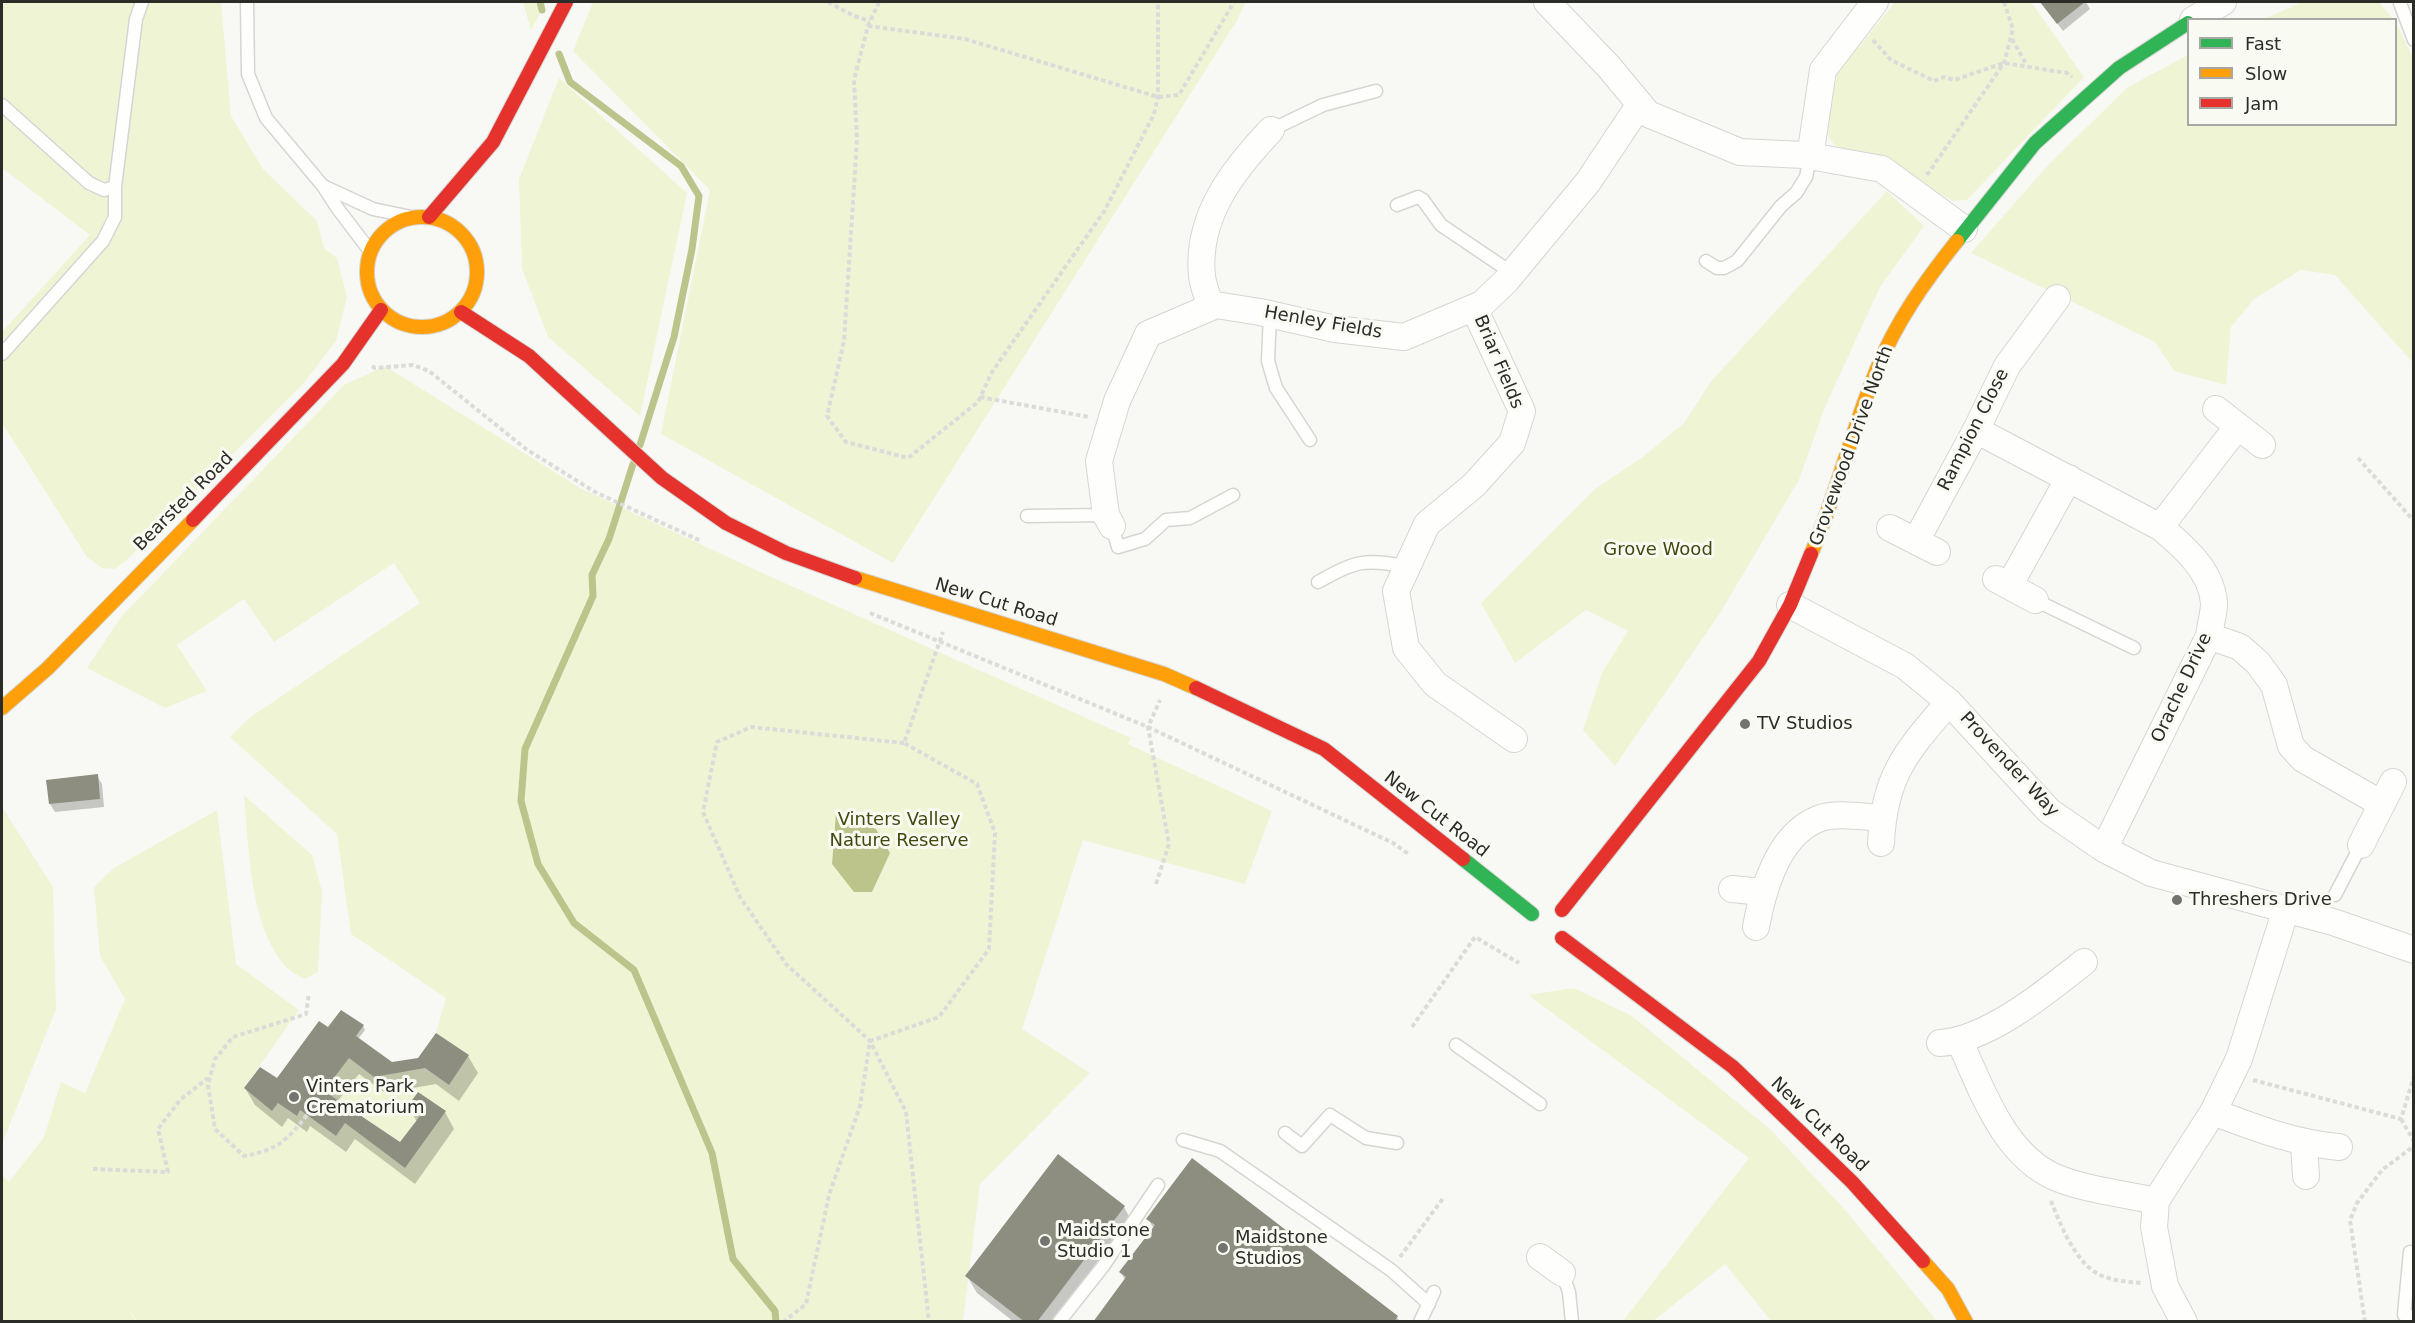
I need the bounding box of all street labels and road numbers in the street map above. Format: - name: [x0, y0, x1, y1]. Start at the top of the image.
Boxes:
- street label: Henley Fields: [1262, 302, 1384, 344]
- street label: Briar Fields: [1469, 312, 1527, 412]
- street label: Grovewood Drive North: [1806, 343, 1898, 549]
- street label: Rampion Close: [1934, 365, 2014, 495]
- street label: Bearsted Road: [130, 448, 238, 556]
- street label: New Cut Road: [932, 574, 1060, 632]
- street label: Orache Drive: [2147, 630, 2217, 746]
- street label: Provender Way: [1955, 708, 2063, 822]
- street label: New Cut Road: [1379, 767, 1493, 863]
- street label: New Cut Road: [1766, 1073, 1872, 1177]

